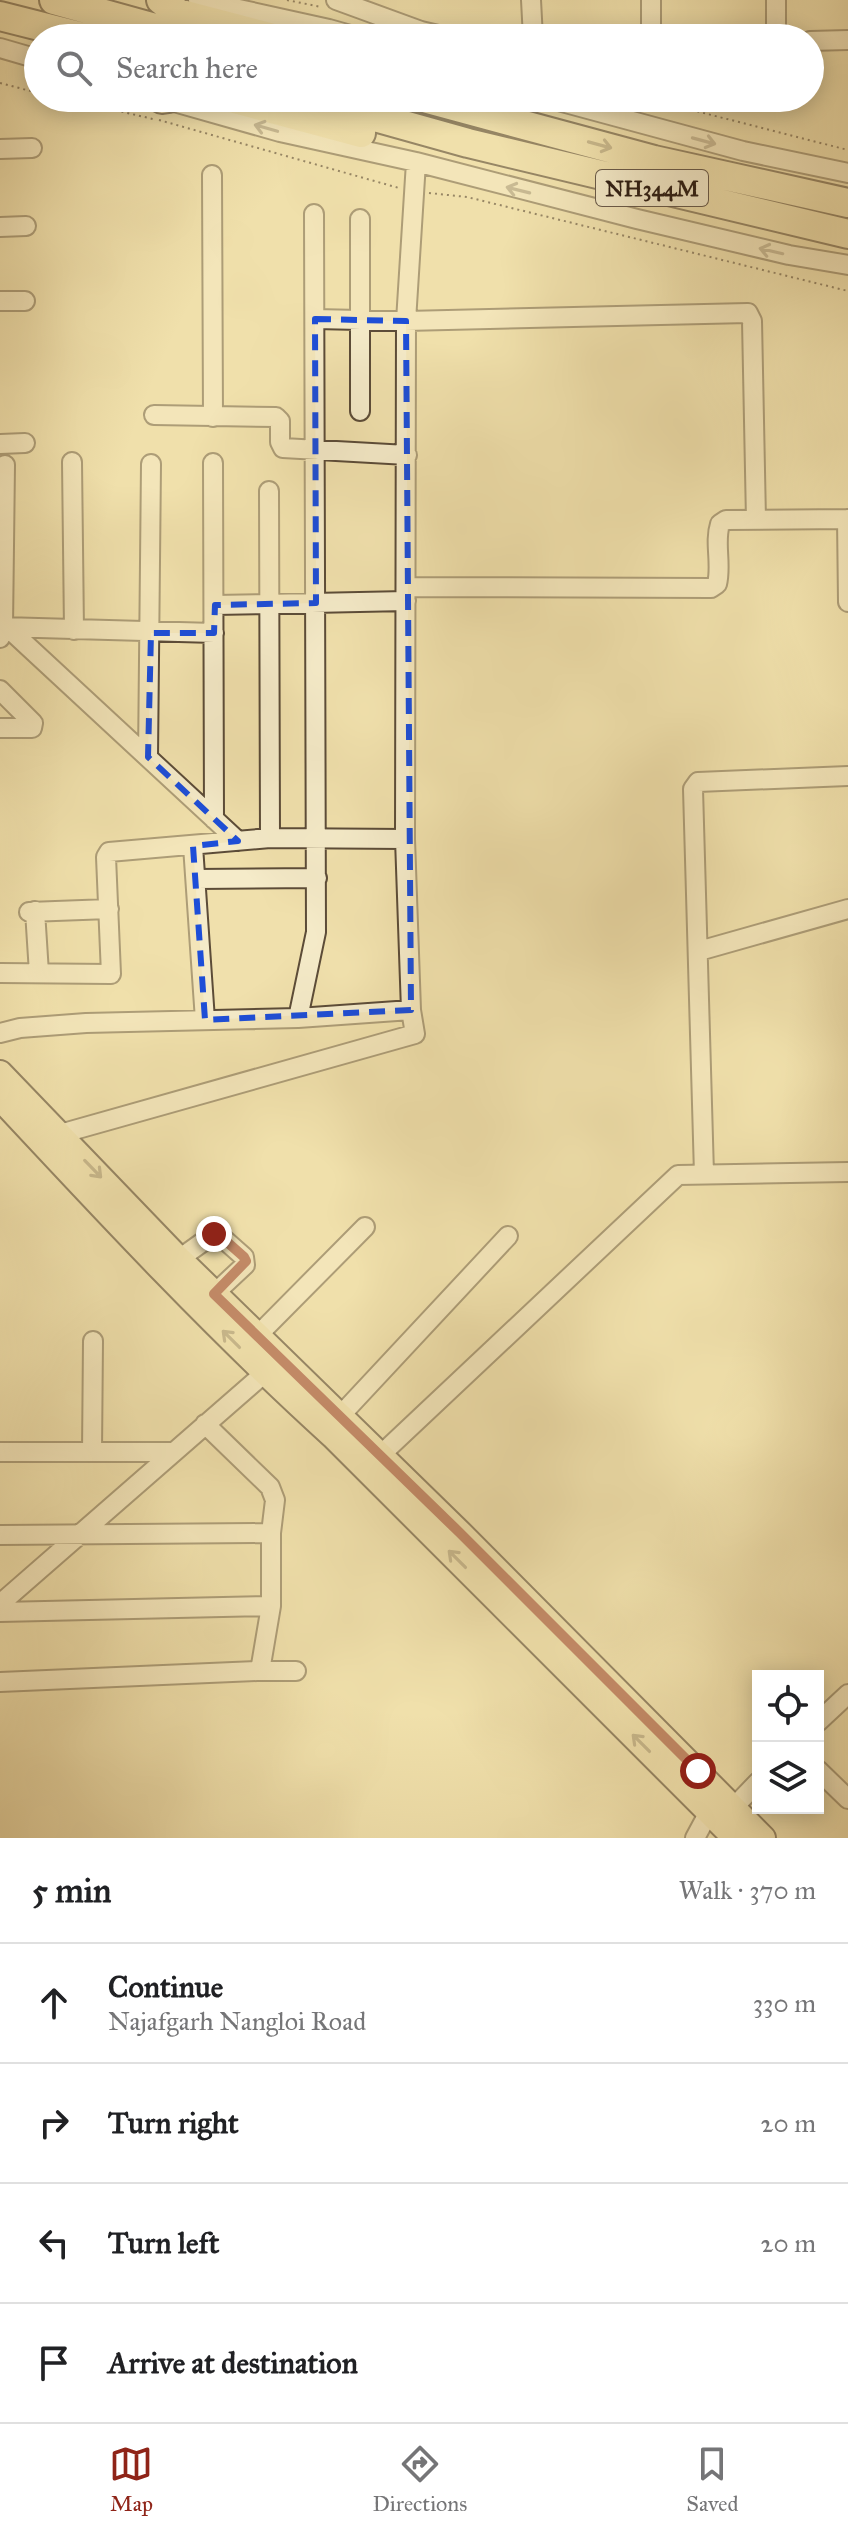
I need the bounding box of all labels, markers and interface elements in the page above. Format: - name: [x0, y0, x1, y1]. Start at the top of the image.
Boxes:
- search box: [24, 24, 824, 112]
- icon: search: [52, 46, 96, 90]
- text: Search here: [116, 50, 258, 86]
- one-way arrow: [254, 120, 280, 135]
- one-way arrow: [690, 134, 716, 149]
- one-way arrow: [587, 139, 613, 154]
- road number: NH344M: [596, 170, 708, 206]
- one-way arrow: [506, 182, 532, 197]
- one-way arrow: [759, 242, 785, 257]
- one-way arrow: [84, 1159, 103, 1179]
- route end: [196, 1216, 232, 1252]
- one-way arrow: [222, 1330, 241, 1349]
- one-way arrow: [448, 1550, 467, 1569]
- map controls: [752, 1670, 824, 1814]
- button: locate: [752, 1670, 824, 1742]
- one-way arrow: [632, 1734, 651, 1753]
- button: layers: [752, 1742, 824, 1814]
- route start: [680, 1753, 716, 1789]
- text: 5 min: [32, 1870, 111, 1911]
- text: Walk · 370 m: [679, 1874, 816, 1906]
- text: Continue: [108, 1969, 223, 2005]
- icon: ahead: [32, 1981, 76, 2025]
- text: 330 m: [753, 1987, 816, 2019]
- text: Najafgarh Nangloi Road: [108, 2005, 366, 2037]
- icon: right: [32, 2101, 76, 2145]
- text: Turn right: [108, 2105, 239, 2141]
- text: 20 m: [761, 2107, 816, 2139]
- icon: left: [32, 2221, 76, 2265]
- text: Turn left: [108, 2225, 219, 2261]
- text: 20 m: [761, 2227, 816, 2259]
- icon: arrive: [32, 2341, 76, 2385]
- text: Arrive at destination: [108, 2345, 358, 2381]
- tab: Map: [109, 2442, 153, 2517]
- tab: Directions: [372, 2442, 467, 2517]
- tab: Saved: [686, 2442, 738, 2517]

